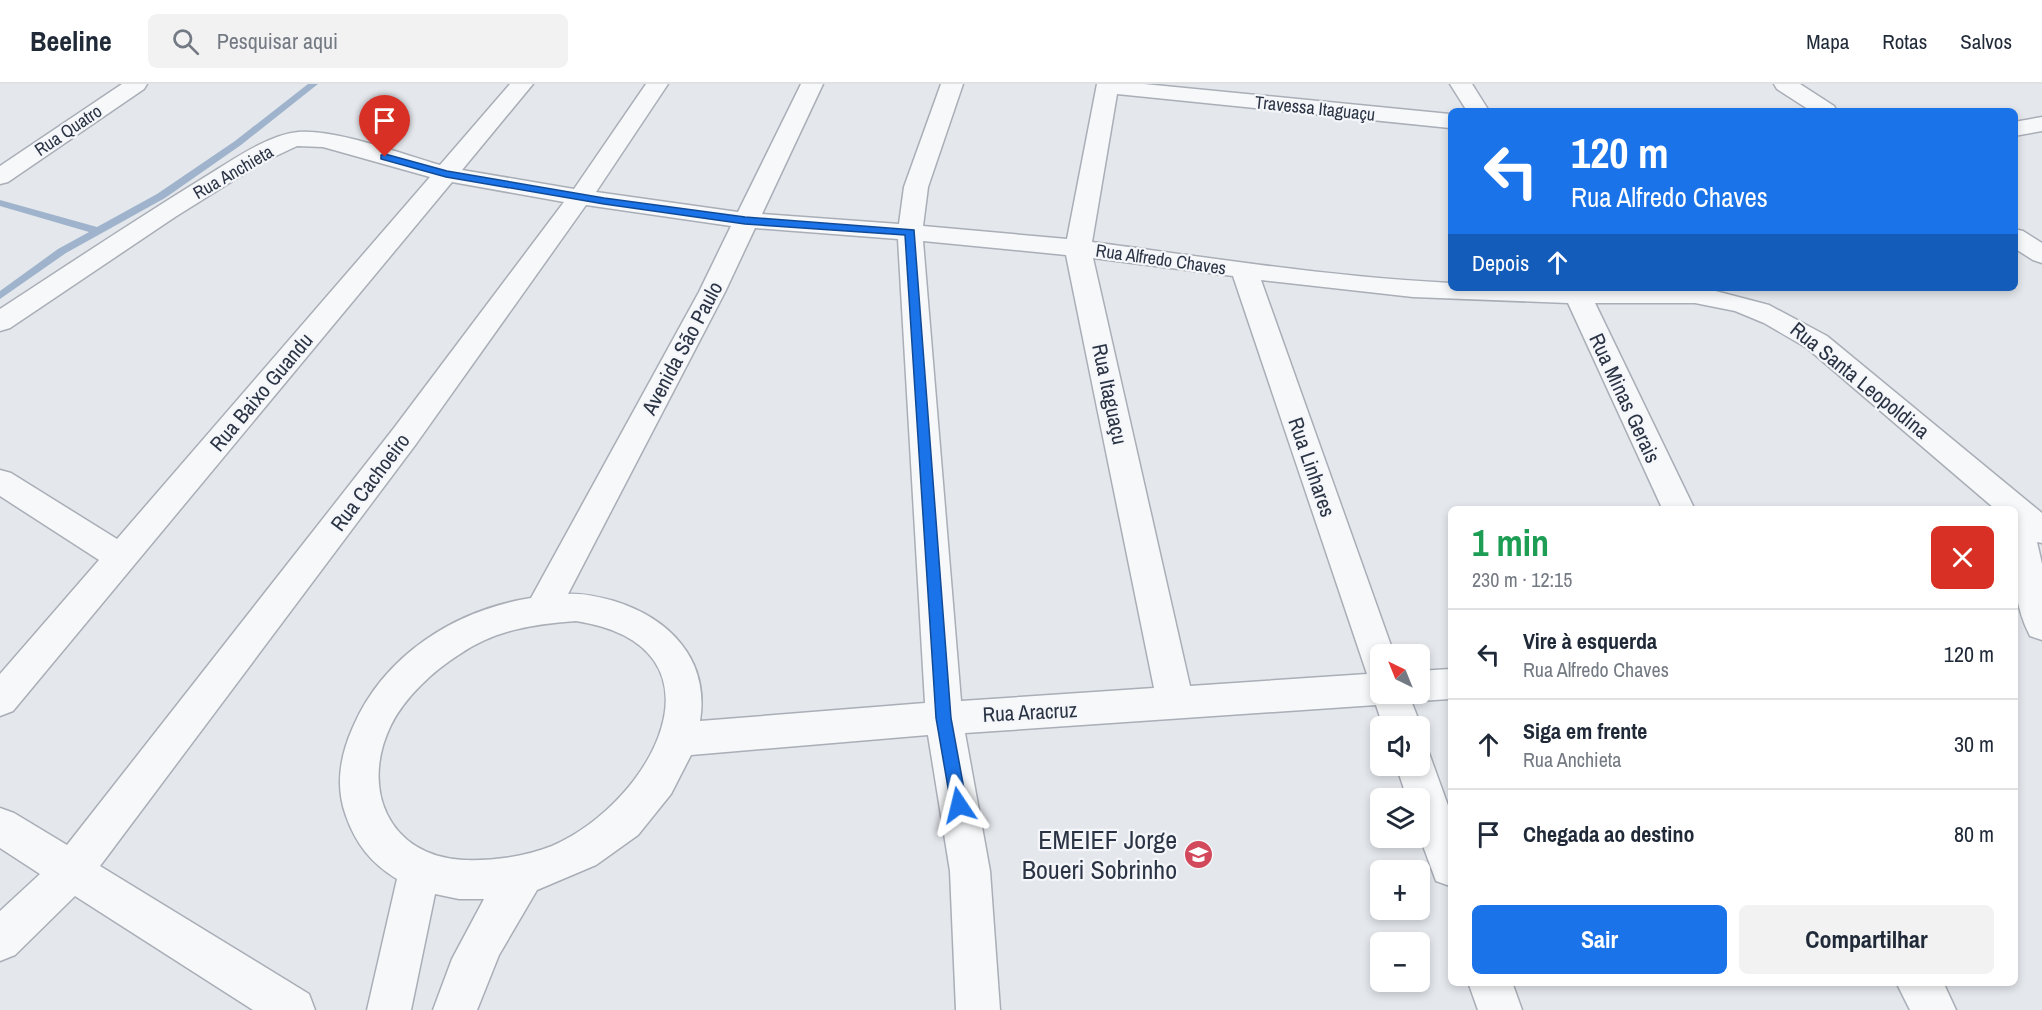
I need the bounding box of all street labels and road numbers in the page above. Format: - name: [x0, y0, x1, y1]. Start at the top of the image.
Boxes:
- street label: Travessa Itaguaçu: [1254, 89, 1376, 127]
- street label: Rua Quatro: [29, 98, 107, 162]
- street label: Rua Anchieta: [188, 139, 278, 205]
- street label: Rua Alfredo Chaves: [1094, 237, 1228, 281]
- street label: Avenida São Paulo: [634, 276, 729, 421]
- street label: Rua Santa Leopoldina: [1784, 315, 1936, 445]
- street label: Rua Baixo Guandu: [203, 327, 319, 457]
- street label: Rua Minas Gerais: [1582, 329, 1668, 467]
- street label: Rua Itaguaçu: [1085, 341, 1135, 447]
- street label: Rua Linhares: [1281, 413, 1343, 521]
- street label: Rua Cachoeiro: [324, 427, 416, 537]
- street label: Rua Aracruz: [982, 695, 1078, 729]

